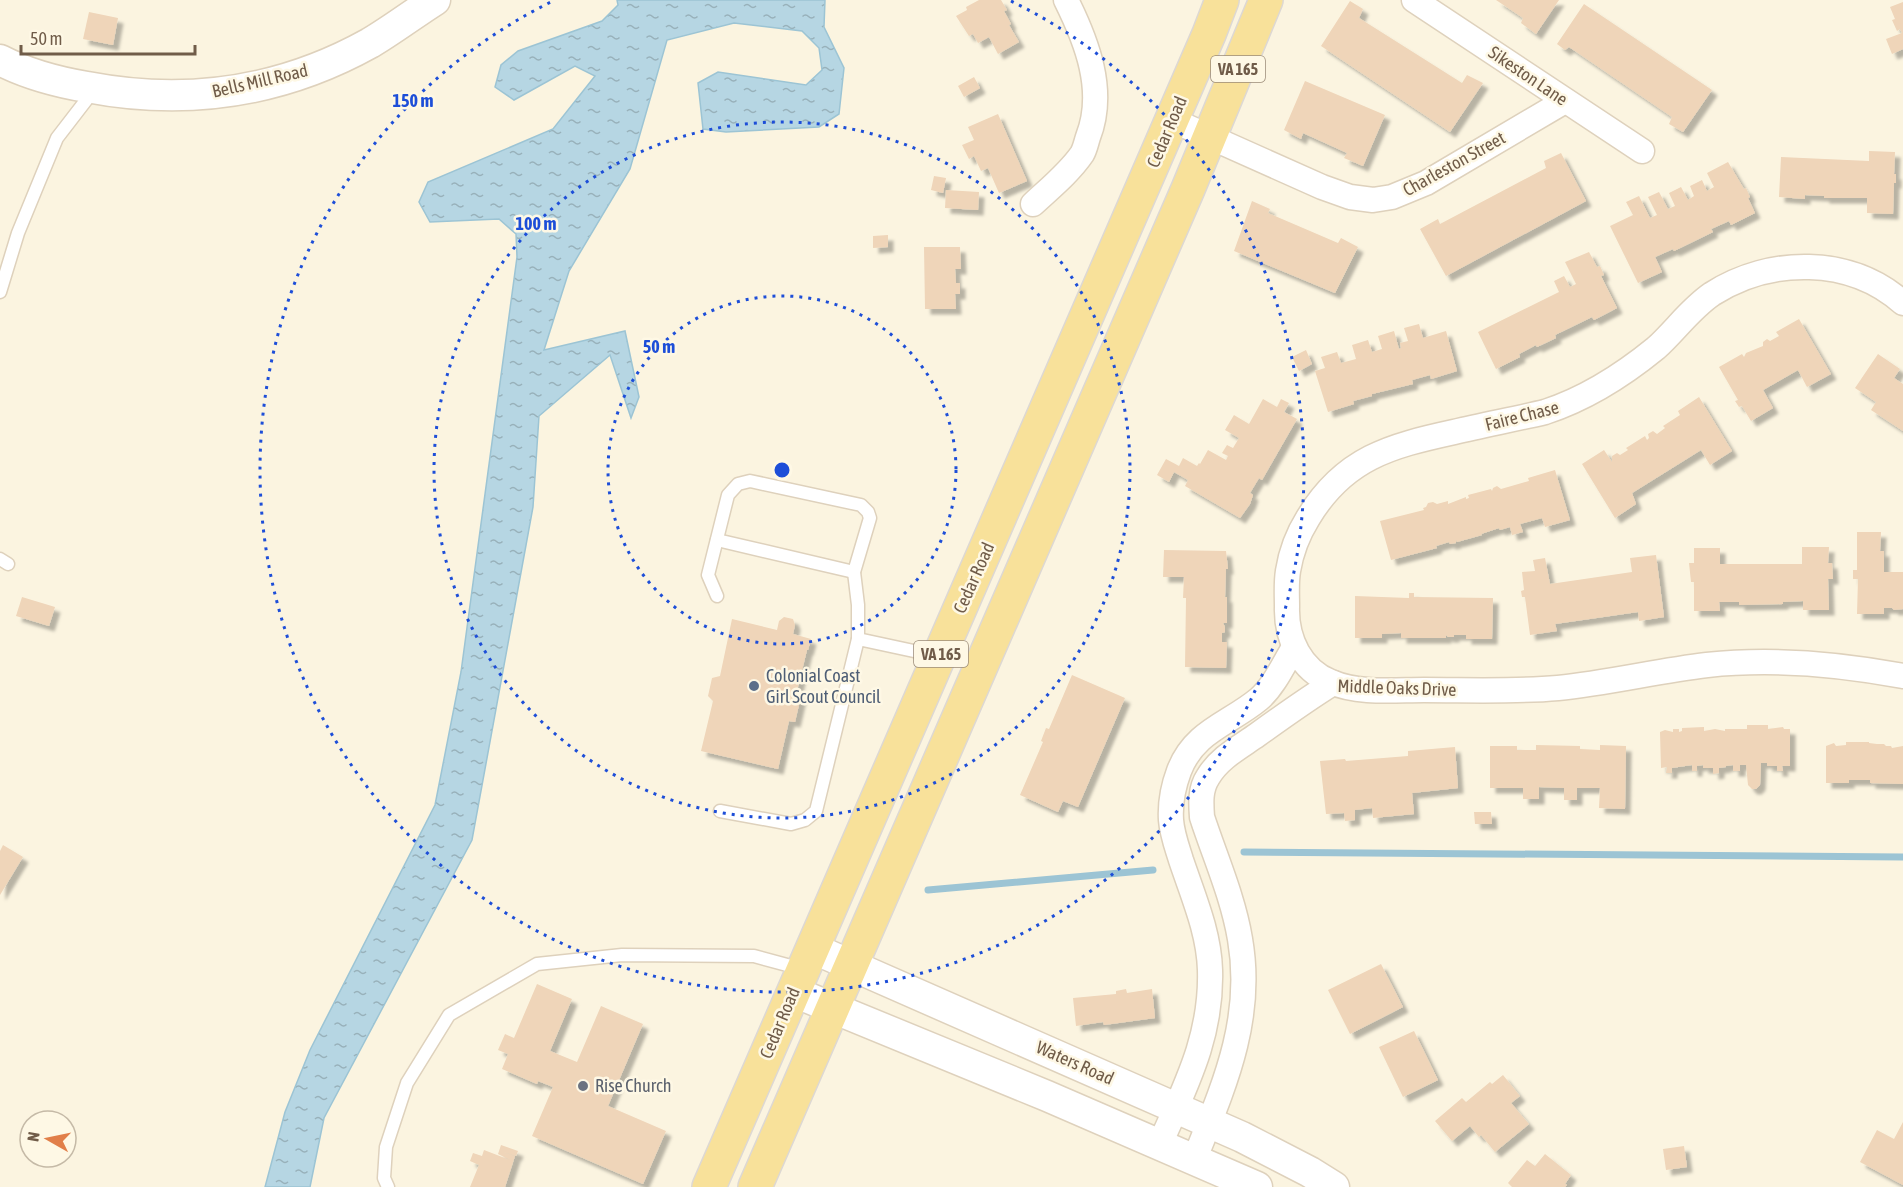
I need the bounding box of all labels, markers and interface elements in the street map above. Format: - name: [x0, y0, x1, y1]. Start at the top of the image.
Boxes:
- scale bar: [21, 18, 195, 56]
- text: 50 m: [30, 28, 62, 49]
- street label: Sikeston Lane: [1485, 42, 1572, 110]
- road number: VA 165: [1211, 56, 1265, 82]
- street label: Bells Mill Road: [210, 59, 310, 102]
- text: 150 m: [393, 90, 433, 111]
- street label: Cedar Road: [1142, 93, 1191, 171]
- street label: Charleston Street: [1399, 127, 1509, 200]
- text: 100 m: [516, 213, 556, 234]
- text: 50 m: [643, 336, 675, 357]
- street label: Faire Chase: [1483, 396, 1561, 435]
- centre of rings: [772, 460, 792, 480]
- street label: Cedar Road: [949, 539, 998, 616]
- road number: VA 165: [914, 641, 968, 667]
- place label: Colonial Coast Girl Scout Council: [766, 665, 881, 707]
- street label: Middle Oaks Drive: [1337, 675, 1457, 700]
- marker: Colonial Coast Girl Scout Council: [747, 679, 761, 693]
- street label: Cedar Road: [755, 984, 804, 1062]
- street label: Waters Road: [1033, 1036, 1117, 1089]
- place label: Rise Church: [595, 1075, 671, 1096]
- marker: Rise Church: [576, 1079, 590, 1093]
- north arrow: [18, 1109, 78, 1169]
- text: N: [24, 1131, 43, 1143]

